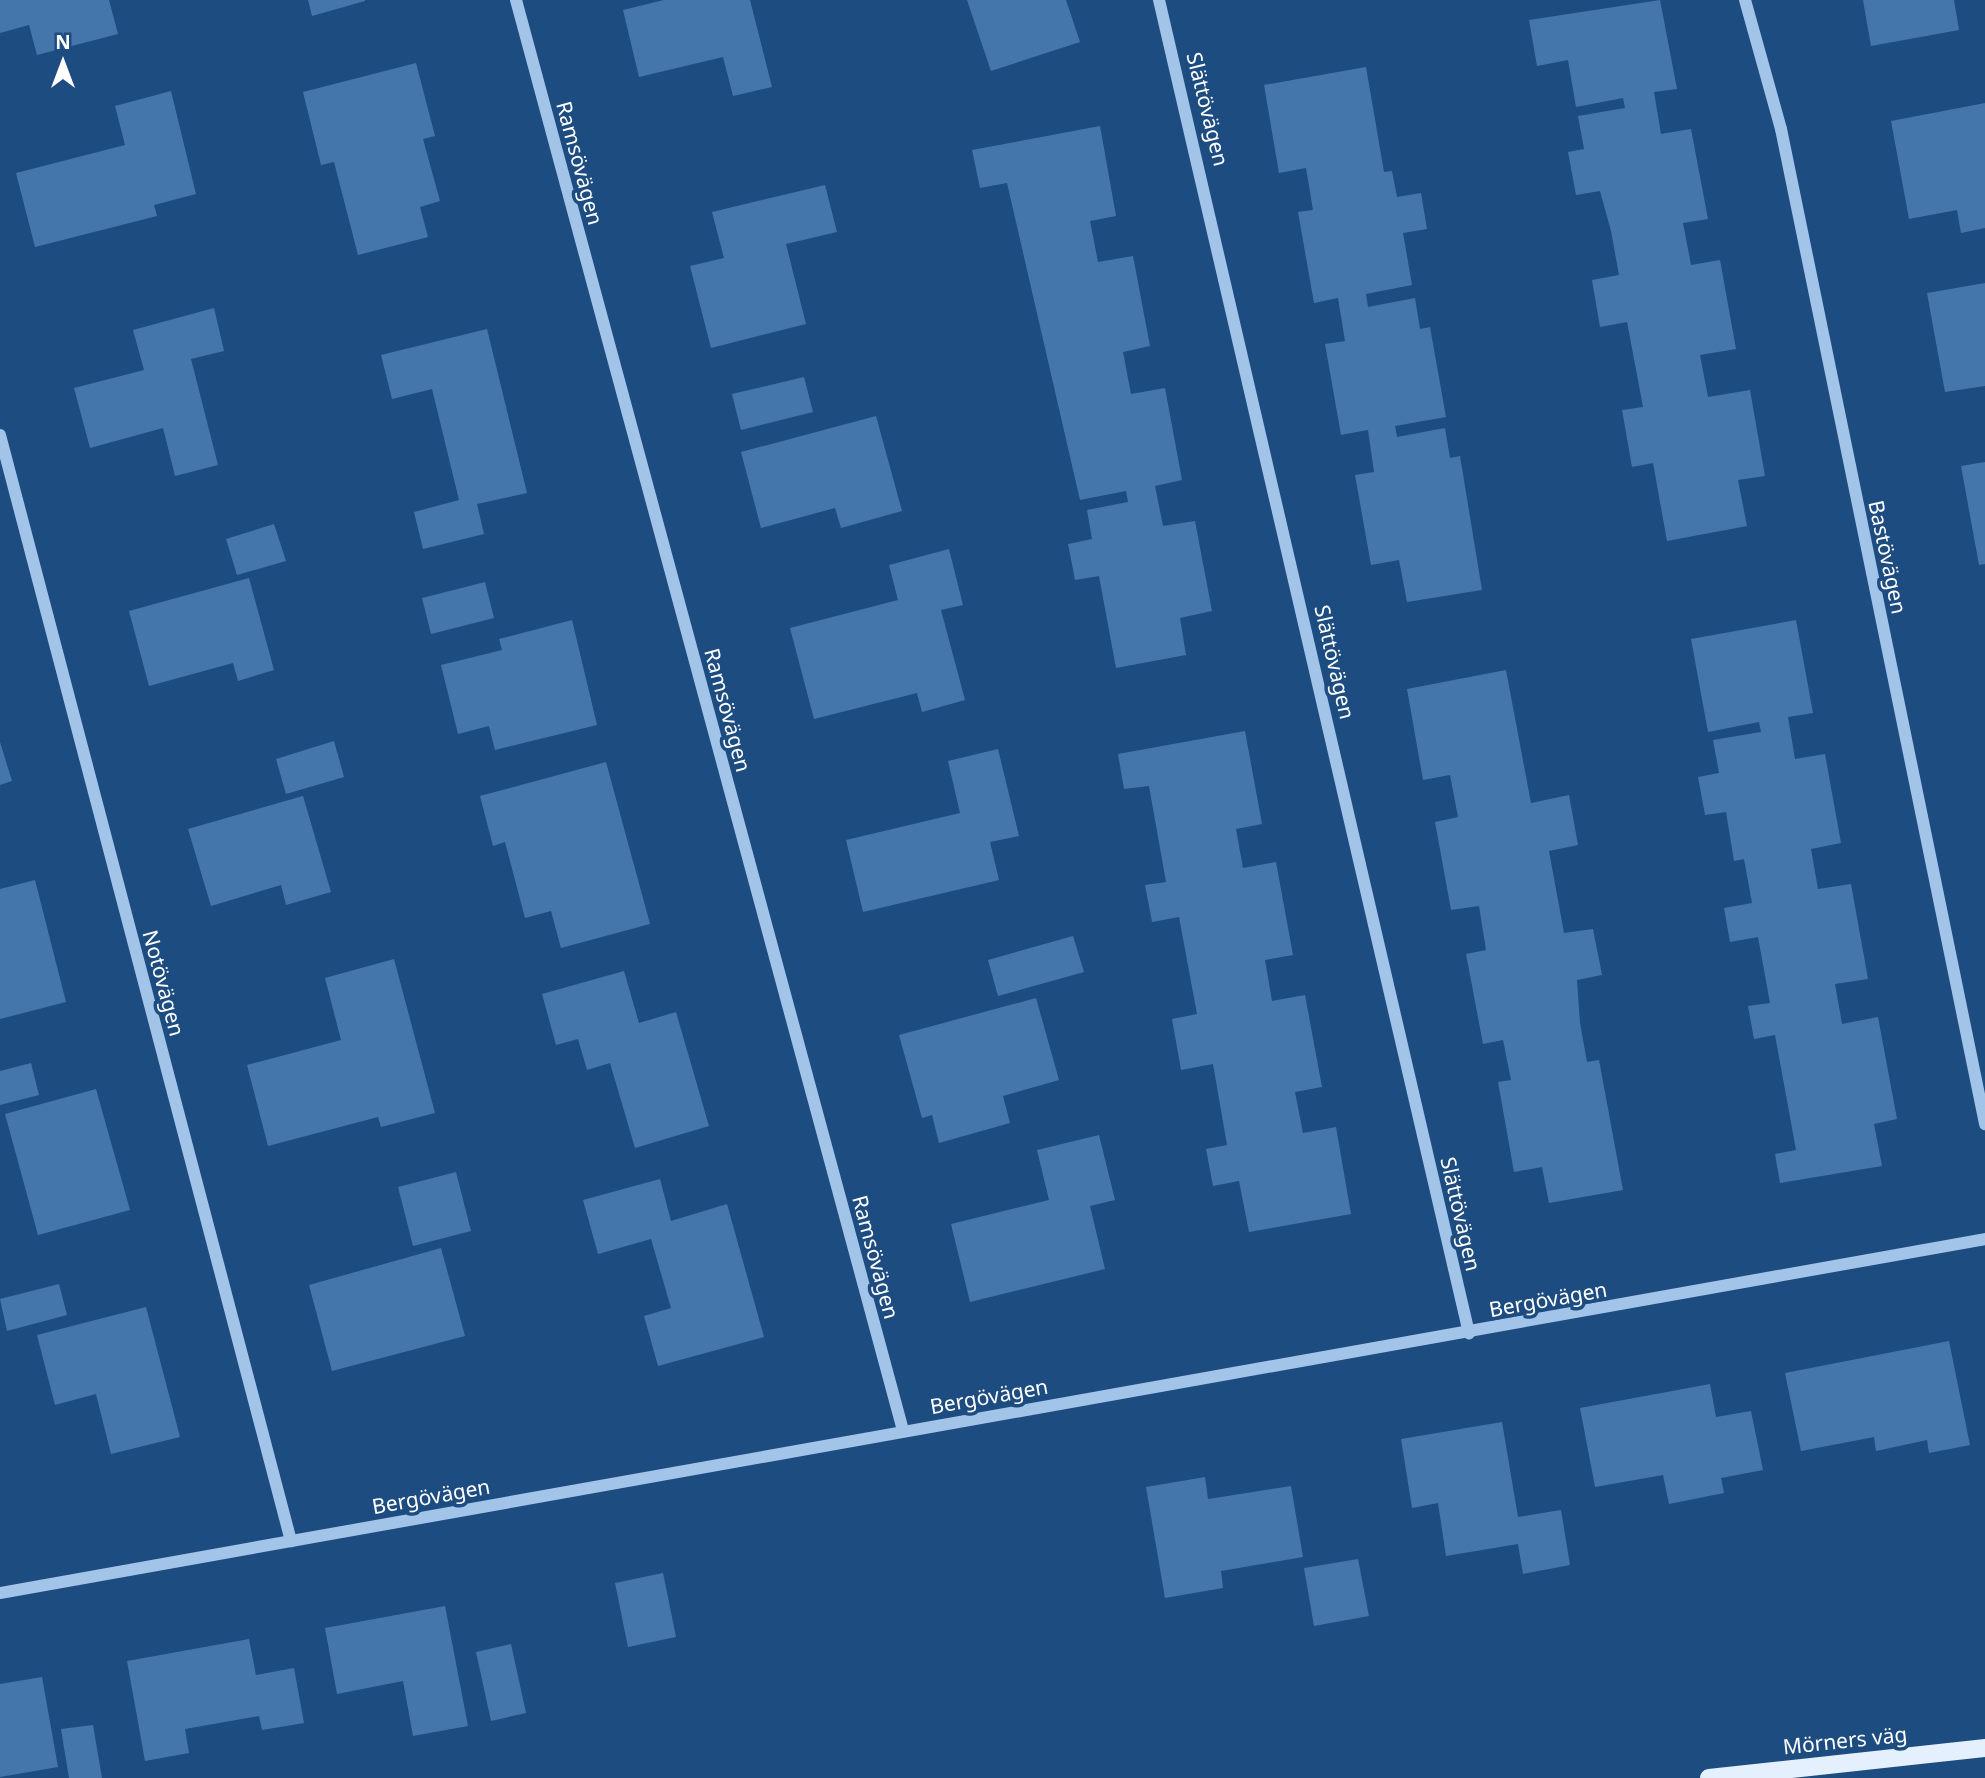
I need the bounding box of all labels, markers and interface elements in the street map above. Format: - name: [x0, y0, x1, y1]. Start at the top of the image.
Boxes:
- north arrow: [28, 28, 98, 98]
- text: N: [55, 29, 71, 55]
- street label: Slättövägen: [1182, 49, 1234, 169]
- street label: Ramsövägen: [551, 98, 609, 228]
- street label: Bastövägen: [1864, 498, 1912, 616]
- street label: Slättövägen: [1310, 602, 1360, 722]
- street label: Ramsövägen: [699, 645, 757, 775]
- street label: Notövägen: [138, 927, 190, 1039]
- street label: Slättövägen: [1436, 1154, 1486, 1274]
- street label: Ramsövägen: [847, 1192, 905, 1322]
- street label: Bergövägen: [1487, 1276, 1609, 1322]
- street label: Bergövägen: [928, 1373, 1050, 1419]
- street label: Bergövägen: [370, 1473, 492, 1519]
- street label: Mörners väg: [1782, 1721, 1908, 1759]

